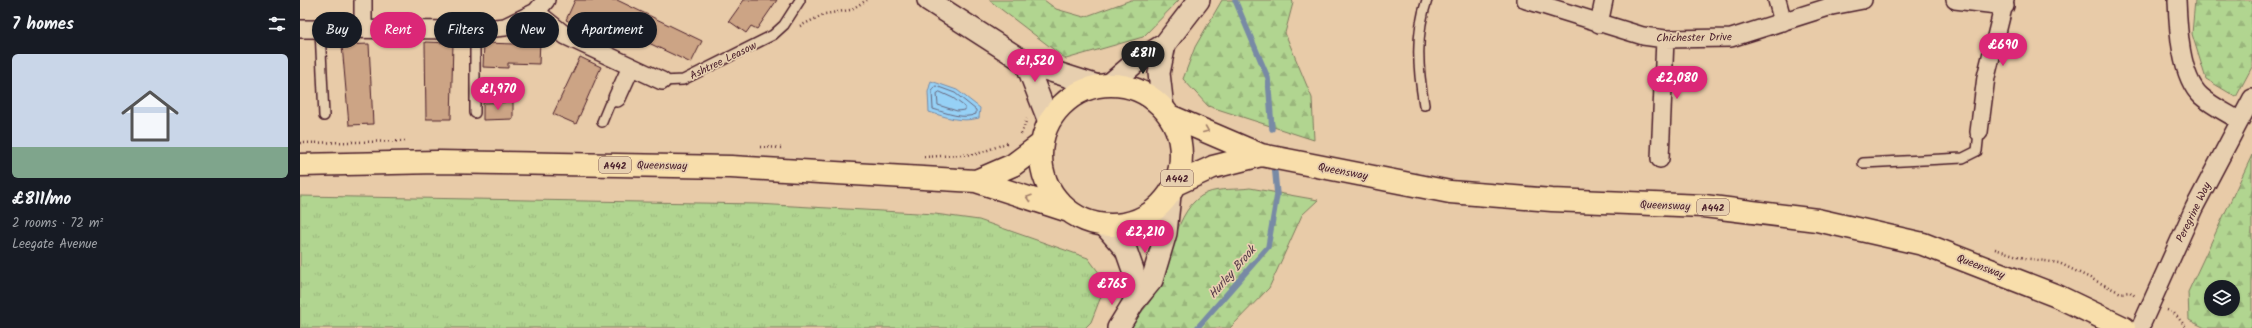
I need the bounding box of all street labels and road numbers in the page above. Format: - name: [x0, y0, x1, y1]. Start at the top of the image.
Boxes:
- street label: Chichester Drive: [1656, 28, 1732, 48]
- street label: Ashtree Leasow: [687, 37, 761, 85]
- road number: A442: [599, 157, 631, 173]
- street label: Queensway: [637, 157, 688, 175]
- street label: Queensway: [1316, 158, 1370, 186]
- road number: A442: [1161, 170, 1193, 186]
- street label: Peregrine Way: [2172, 178, 2217, 246]
- street label: Queensway: [1639, 196, 1691, 216]
- road number: A442: [1697, 199, 1729, 215]
- street label: Queensway: [1954, 249, 2008, 285]

